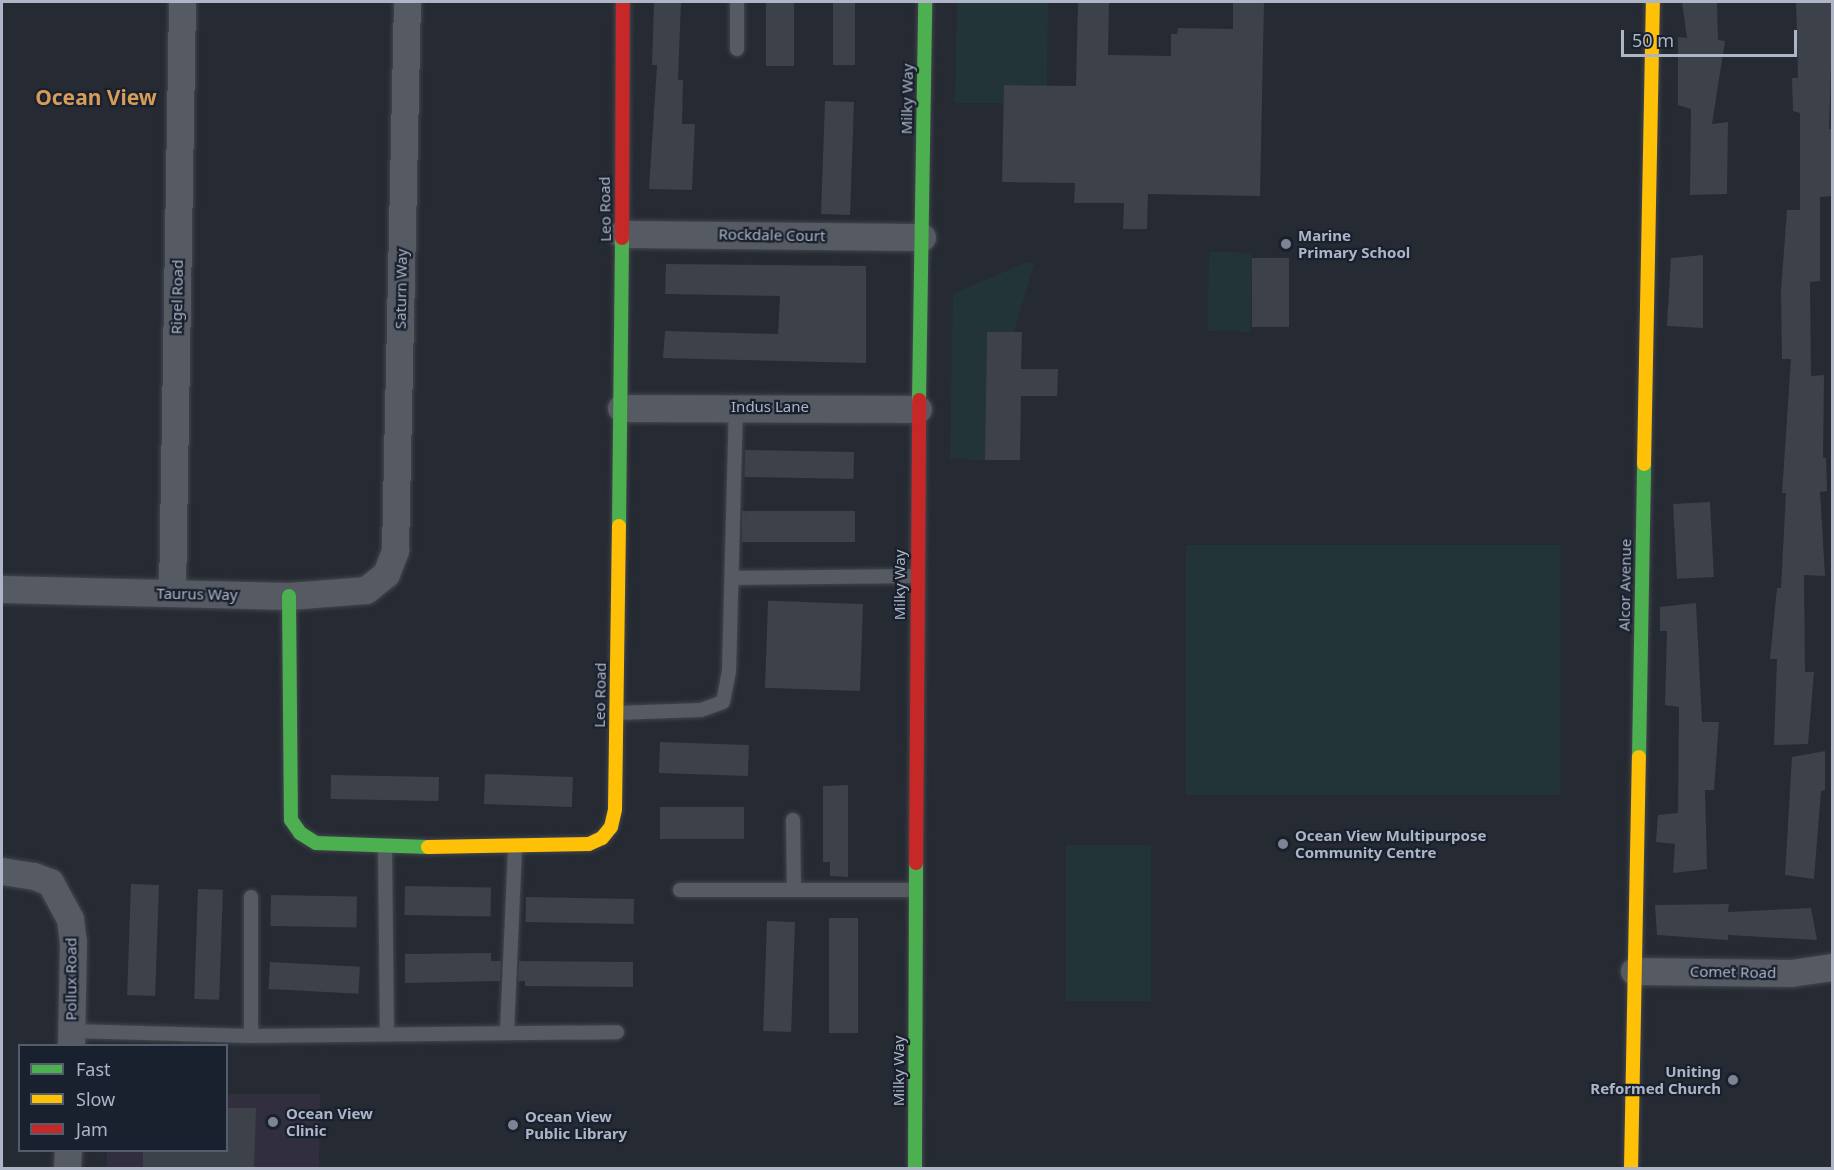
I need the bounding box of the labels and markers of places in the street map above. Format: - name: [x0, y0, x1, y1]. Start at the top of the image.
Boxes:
- place label: Marine Primary School: [1298, 226, 1410, 261]
- marker: Marine Primary School: [1279, 237, 1293, 251]
- place label: Ocean View Multipurpose Community Centre: [1295, 826, 1486, 861]
- marker: Ocean View Multipurpose Community Centre: [1276, 837, 1290, 851]
- place label: Uniting Reformed Church: [1590, 1062, 1721, 1097]
- marker: Uniting Reformed Church: [1726, 1073, 1740, 1087]
- place label: Ocean View Clinic: [286, 1104, 373, 1139]
- place label: Ocean View Public Library: [525, 1107, 627, 1142]
- marker: Ocean View Clinic: [264, 1113, 282, 1131]
- marker: Ocean View Public Library: [506, 1118, 520, 1132]

